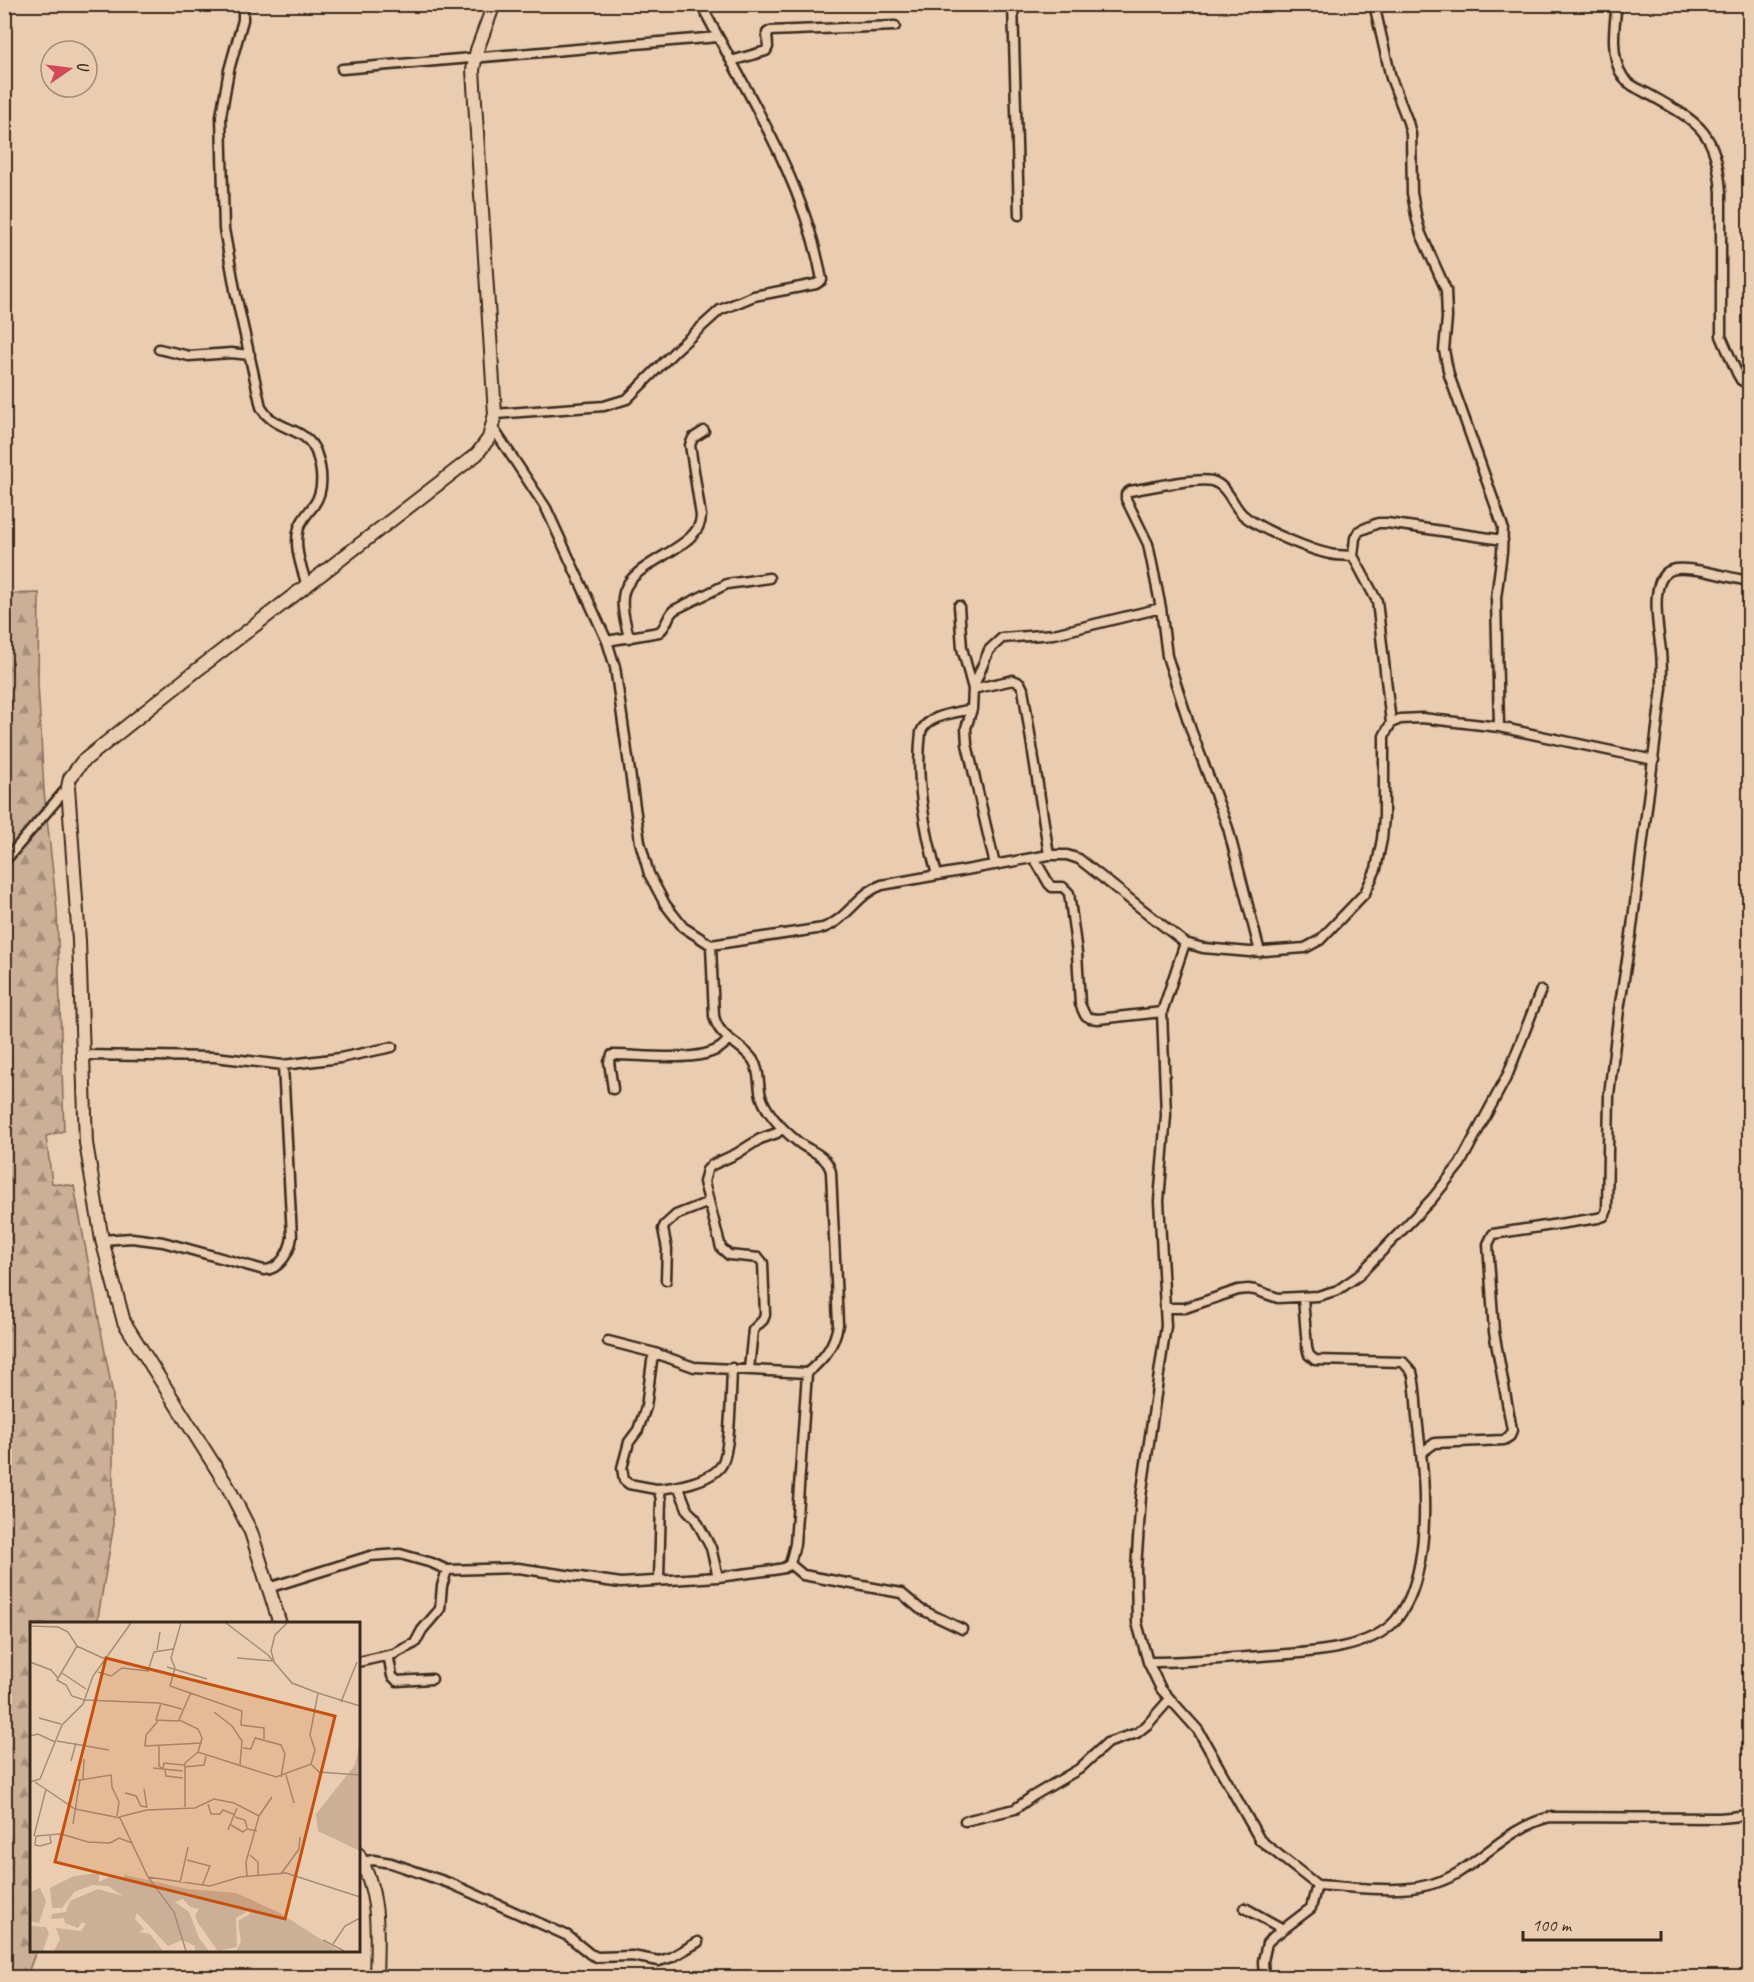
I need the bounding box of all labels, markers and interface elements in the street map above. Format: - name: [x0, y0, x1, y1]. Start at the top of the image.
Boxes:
- north arrow: [39, 39, 99, 99]
- text: U: [72, 59, 94, 75]
- inset map: [30, 1622, 360, 1952]
- scale bar: [1523, 1904, 1661, 1942]
- text: 100 m: [1532, 1914, 1573, 1936]

